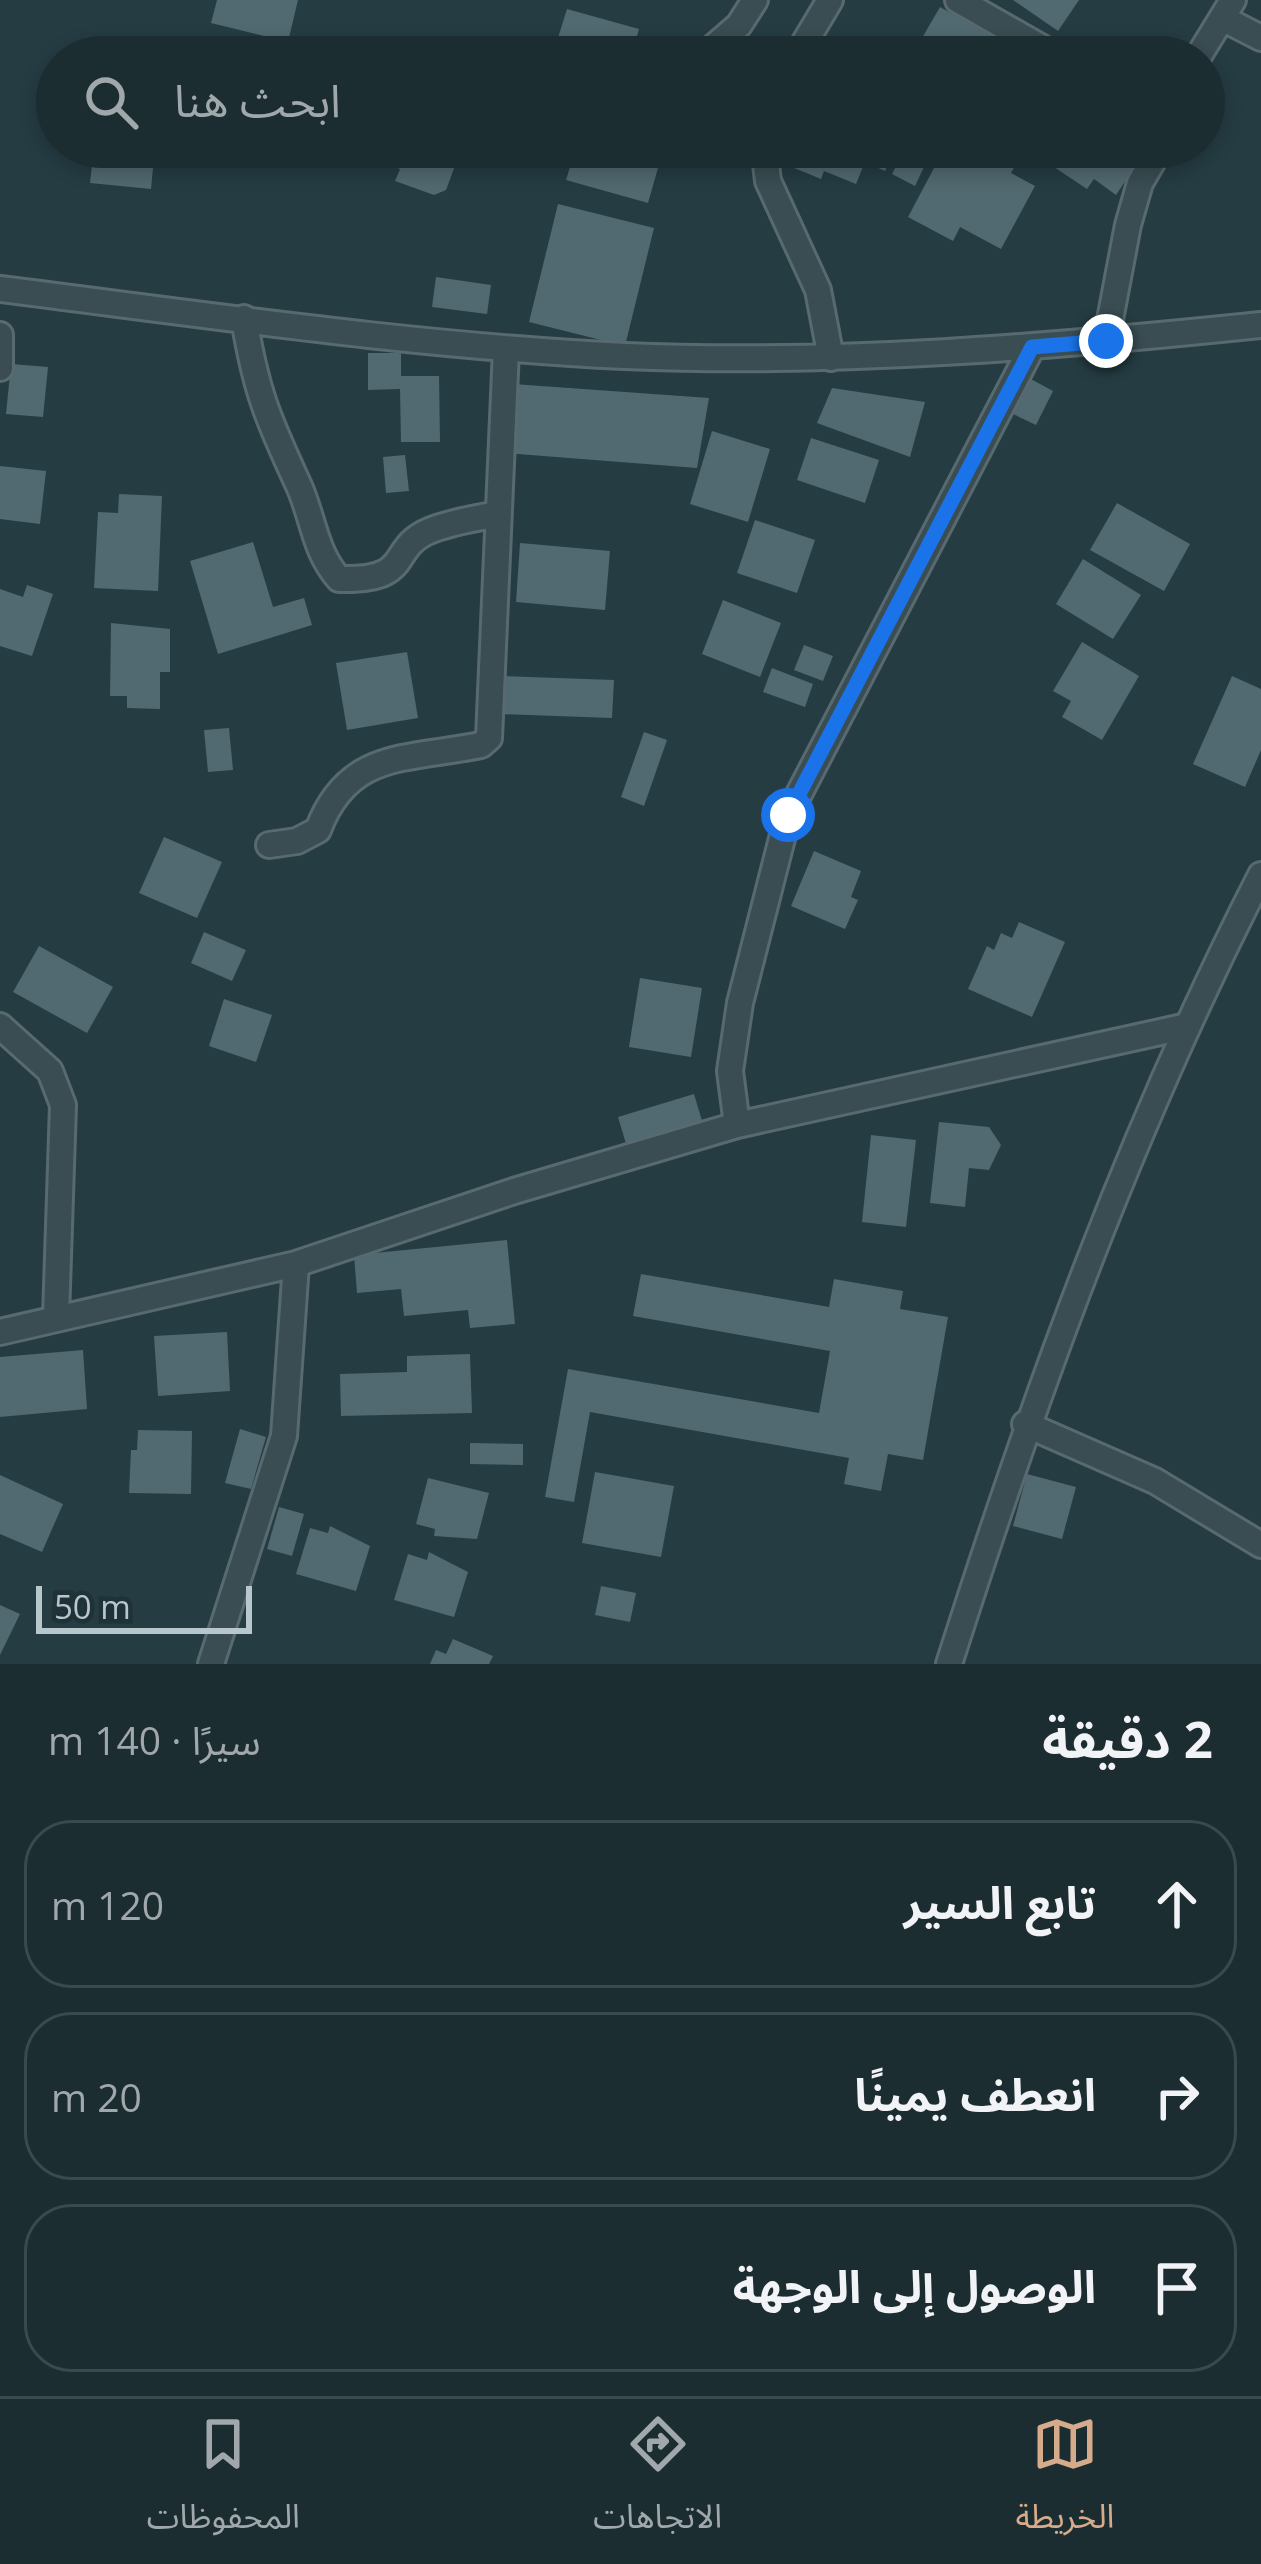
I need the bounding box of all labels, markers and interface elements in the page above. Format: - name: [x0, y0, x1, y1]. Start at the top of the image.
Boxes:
- search box: [36, 36, 1225, 168]
- icon: search: [78, 69, 144, 135]
- text: ابحث هنا: [174, 69, 341, 130]
- route end: [1079, 314, 1133, 368]
- route start: [761, 788, 815, 842]
- scale bar: [36, 1580, 252, 1633]
- text: 50 m: [54, 1584, 131, 1629]
- text: 2 دقيقة: [1042, 1703, 1213, 1773]
- text: سيرًا · 140 m: [48, 1713, 261, 1766]
- text: تابع السير: [904, 1871, 1096, 1932]
- icon: ahead: [1144, 1871, 1210, 1937]
- text: 120 m: [51, 1878, 164, 1931]
- text: انعطف يمينًا: [854, 2063, 1096, 2124]
- icon: right: [1144, 2063, 1210, 2129]
- text: 20 m: [51, 2070, 142, 2123]
- text: الوصول إلى الوجهة: [733, 2255, 1096, 2316]
- icon: arrive: [1144, 2255, 1210, 2321]
- tab: المحفوظات: [147, 2411, 300, 2552]
- tab: الاتجاهات: [593, 2411, 722, 2552]
- tab: الخريطة: [1015, 2411, 1114, 2552]

